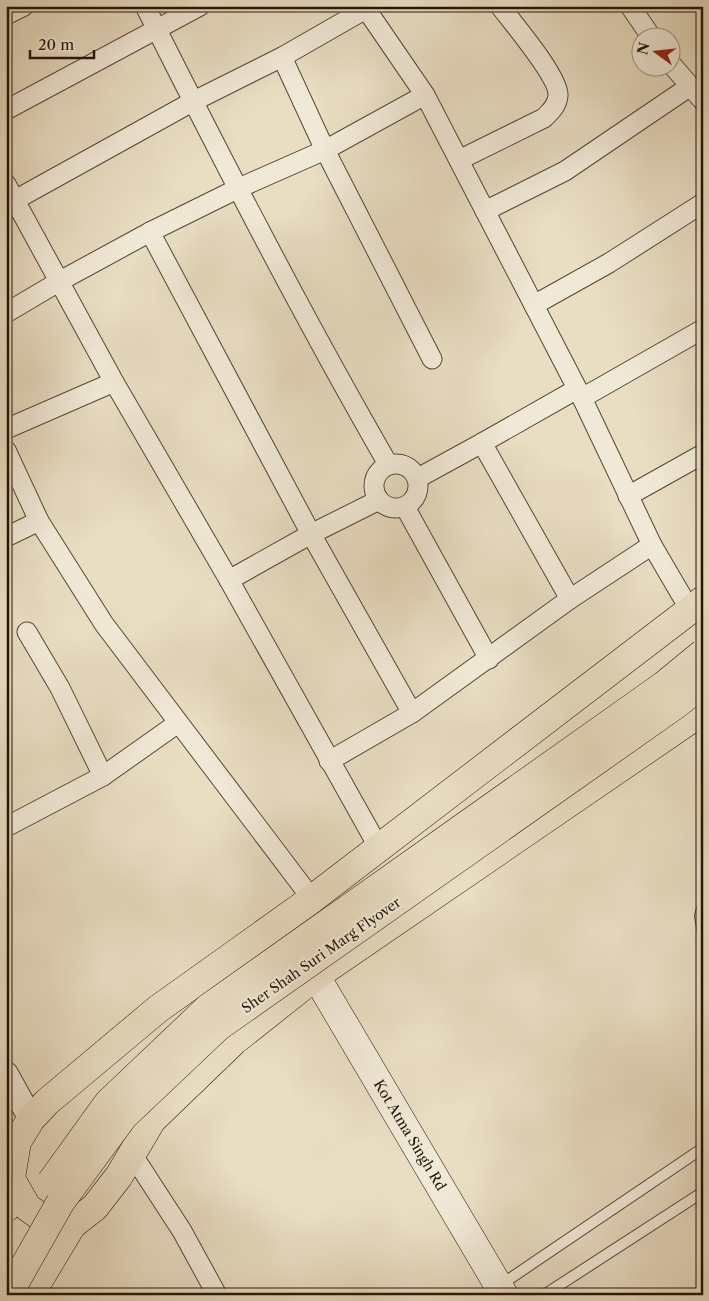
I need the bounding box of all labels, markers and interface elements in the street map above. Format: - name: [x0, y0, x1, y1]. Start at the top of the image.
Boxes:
- scale bar: [30, 28, 94, 60]
- north arrow: [632, 28, 682, 78]
- text: 20 m: [38, 35, 74, 54]
- text: N: [633, 40, 654, 57]
- street label: Sher Shah Suri Marg Flyover: [238, 893, 404, 1017]
- street label: Kot Atma Singh Rd: [370, 1076, 450, 1194]

